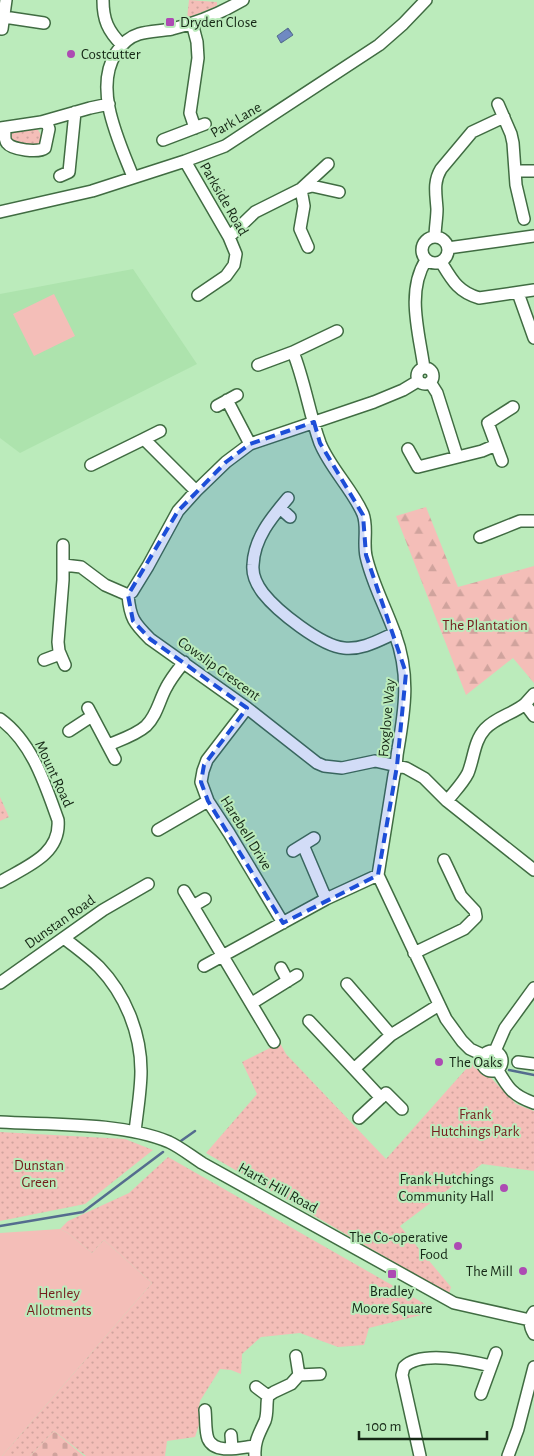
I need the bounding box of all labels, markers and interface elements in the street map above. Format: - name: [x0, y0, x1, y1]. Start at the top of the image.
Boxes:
- place label: Dryden Close: [180, 15, 257, 30]
- marker: Dryden Close: [164, 16, 176, 28]
- place label: Costcutter: [81, 47, 141, 62]
- marker: Costcutter: [65, 48, 77, 60]
- street label: Park Lane: [208, 99, 264, 141]
- street label: Parkside Road: [197, 160, 251, 238]
- park label: The Plantation: [442, 618, 528, 633]
- street label: Cowslip Crescent: [175, 634, 263, 704]
- street label: Foxglove Way: [376, 678, 398, 758]
- street label: Mount Road: [32, 739, 76, 810]
- street label: Harebell Drive: [217, 793, 275, 873]
- street label: Dunstan Road: [22, 892, 98, 952]
- place label: The Oaks: [449, 1055, 502, 1070]
- marker: The Oaks: [433, 1056, 445, 1068]
- park label: Frank Hutchings Park: [431, 1107, 519, 1139]
- park label: Dunstan Green: [14, 1158, 64, 1190]
- street label: Harts Hill Road: [236, 1160, 320, 1216]
- place label: Frank Hutchings Community Hall: [399, 1172, 494, 1204]
- marker: Frank Hutchings Community Hall: [498, 1182, 510, 1194]
- place label: The Co-operative Food: [349, 1230, 448, 1262]
- marker: The Co-operative Food: [452, 1240, 464, 1252]
- place label: The Mill: [466, 1264, 513, 1279]
- marker: The Mill: [517, 1265, 529, 1277]
- marker: Bradley Moore Square: [386, 1268, 398, 1280]
- place label: Bradley Moore Square: [352, 1284, 433, 1316]
- park label: Henley Allotments: [26, 1286, 92, 1318]
- scale bar: [359, 1408, 486, 1440]
- text: 100 m: [366, 1419, 401, 1434]

